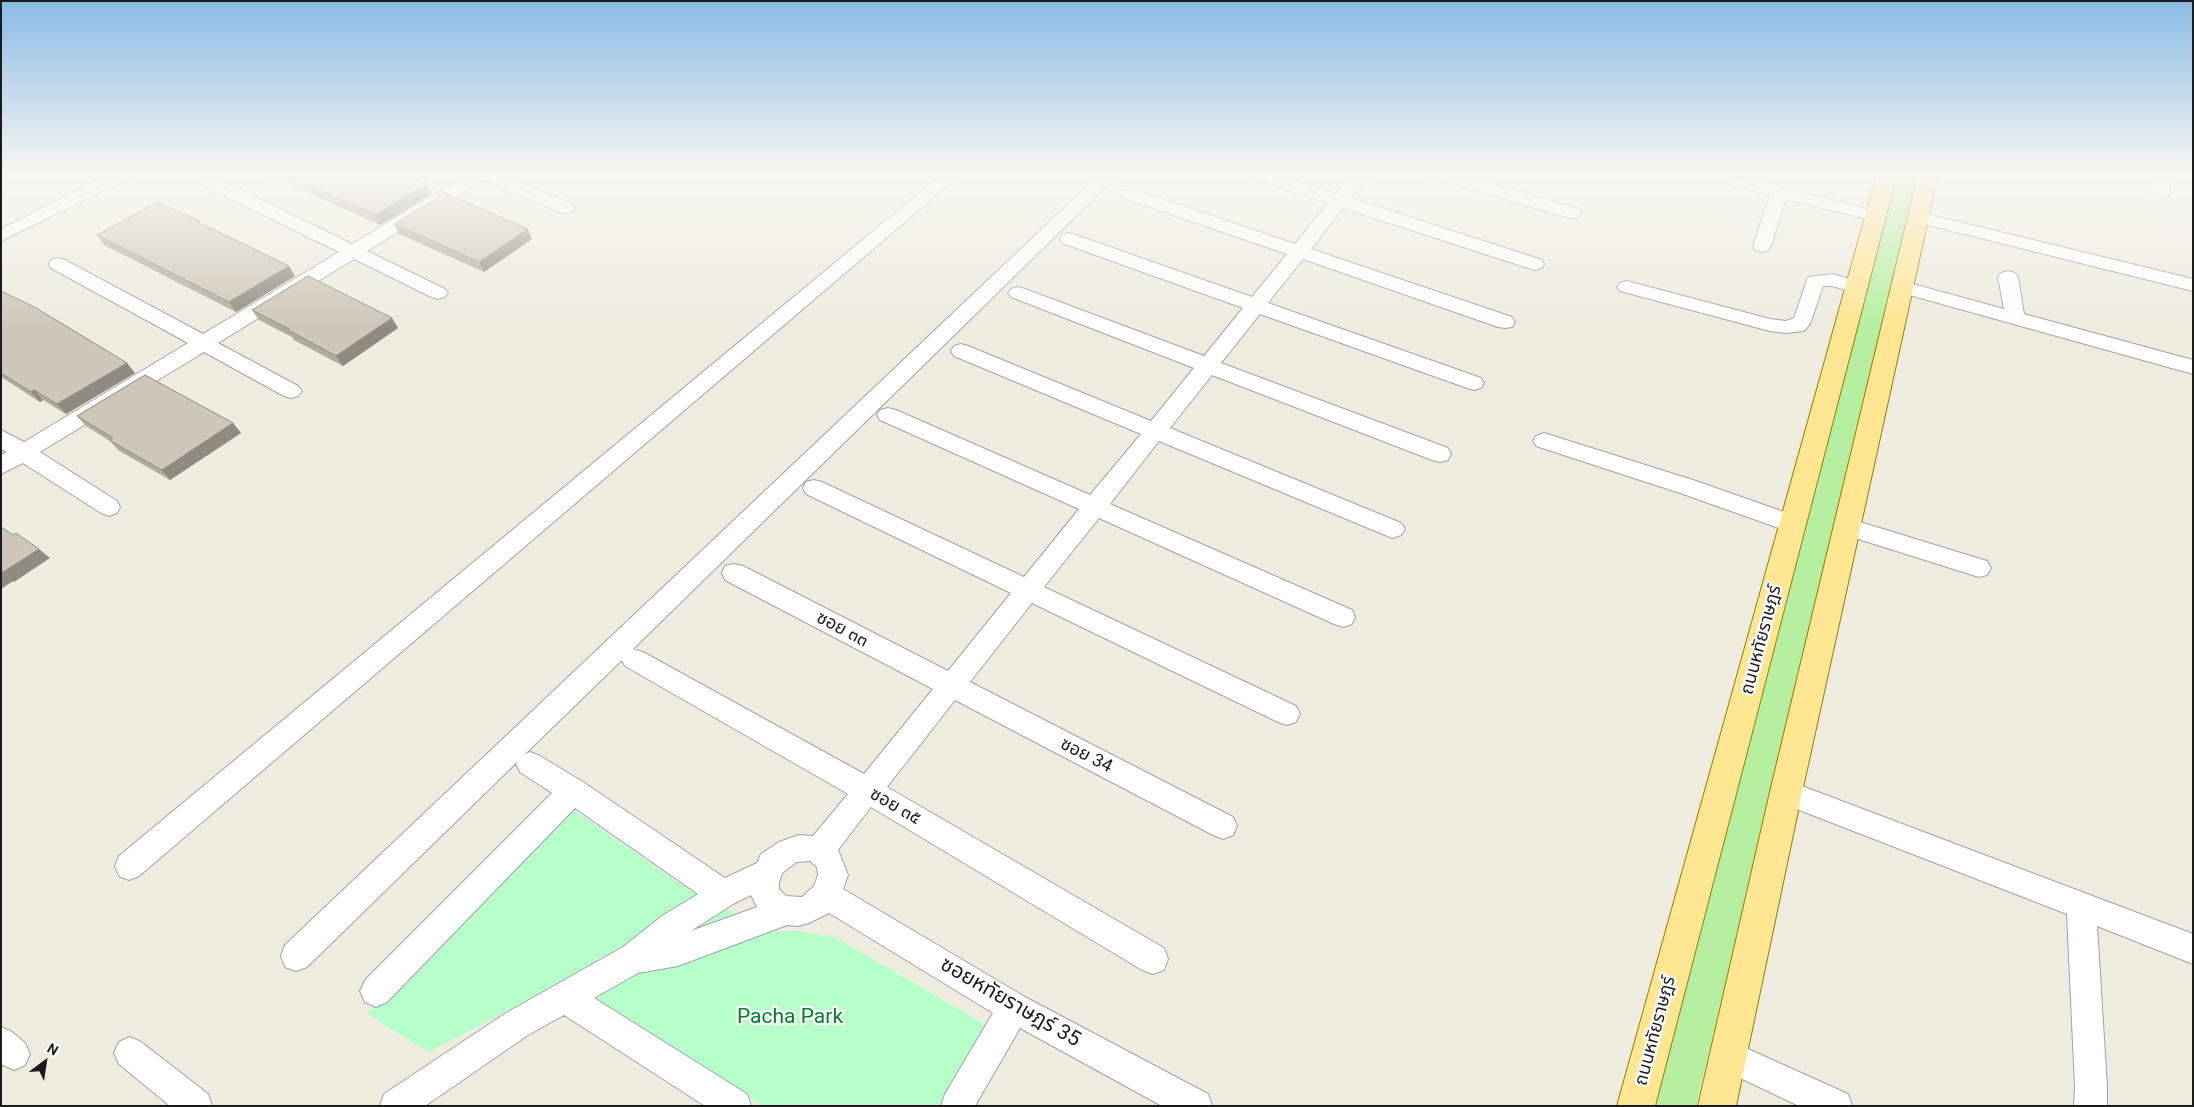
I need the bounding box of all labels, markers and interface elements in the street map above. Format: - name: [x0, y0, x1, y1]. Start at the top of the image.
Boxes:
- street label: ถนนหทัยราษฎร์: [1737, 583, 1787, 697]
- street label: ซอย ๓๓: [812, 607, 872, 653]
- street label: ซอย 34: [1056, 734, 1116, 778]
- street label: ซอย ๓๕: [866, 784, 924, 830]
- street label: ซอยหทัยราษฎร์ 35: [935, 953, 1085, 1053]
- street label: ถนนหทัยราษฎร์: [1631, 974, 1681, 1088]
- park label: Pacha Park: [737, 1005, 843, 1031]
- north arrow: [20, 1037, 70, 1087]
- text: N: [44, 1040, 61, 1059]

